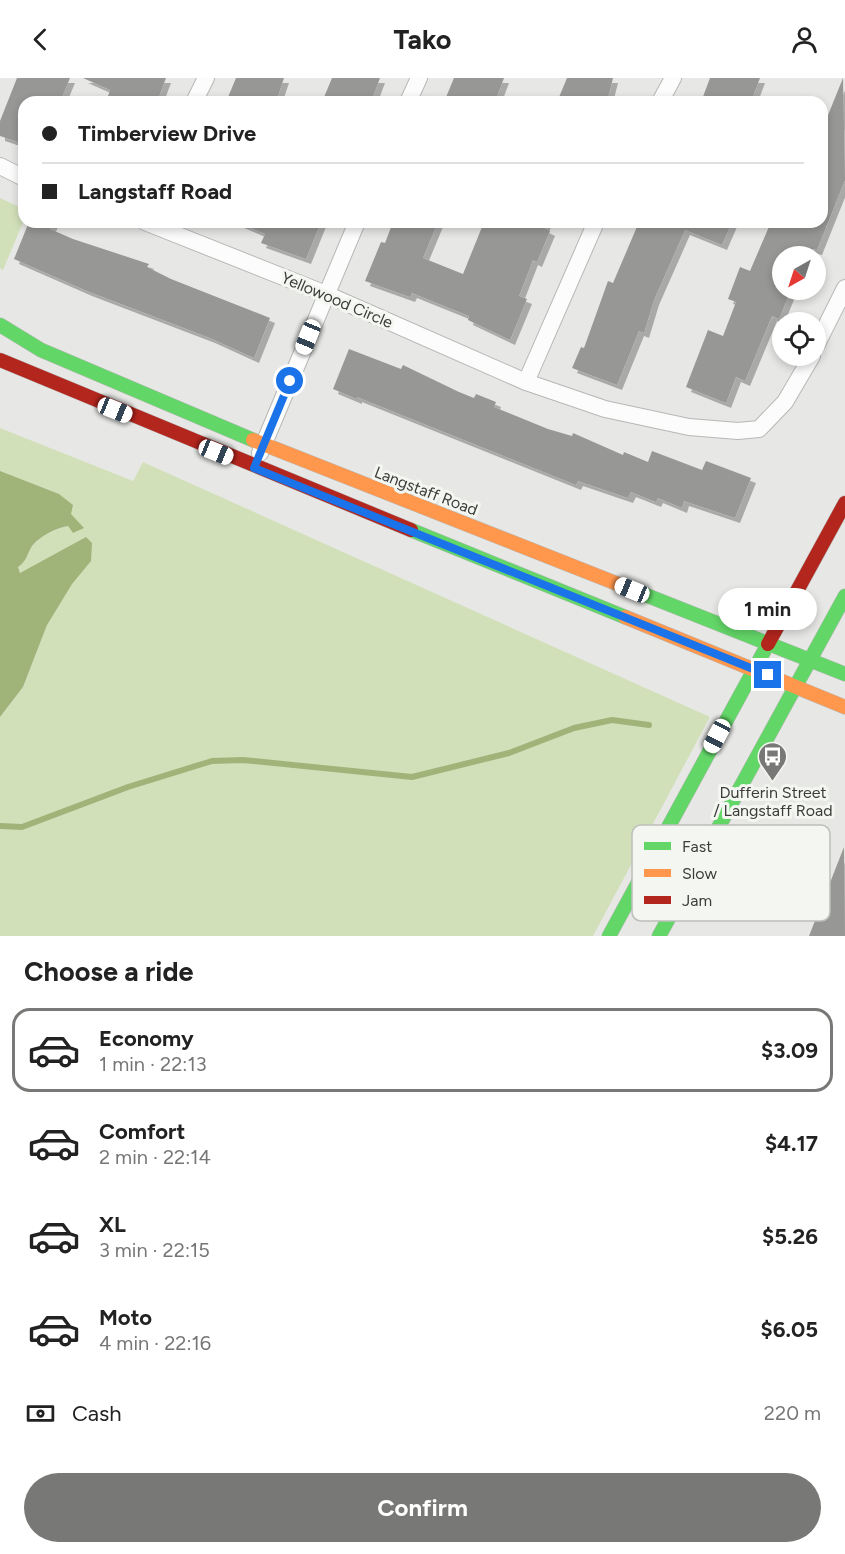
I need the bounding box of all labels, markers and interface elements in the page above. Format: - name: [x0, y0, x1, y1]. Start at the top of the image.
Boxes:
- icon: back: [24, 23, 57, 56]
- text: Tako: [394, 23, 451, 56]
- icon: person: [788, 23, 821, 56]
- text: Timberview Drive: [78, 120, 256, 147]
- text: Langstaff Road: [78, 178, 232, 205]
- north arrow: [772, 246, 826, 300]
- map controls: [772, 246, 826, 366]
- street label: Yellowood Circle: [278, 268, 396, 332]
- button: locate: [772, 312, 826, 366]
- car: [293, 317, 323, 357]
- route start: [276, 367, 303, 394]
- car: [95, 395, 135, 425]
- car: [196, 437, 236, 467]
- street label: Langstaff Road: [372, 463, 480, 519]
- car: [612, 575, 652, 605]
- callout: 1 min: [718, 588, 818, 630]
- text: 1 min: [744, 597, 791, 621]
- route end: [754, 661, 781, 688]
- car: [701, 716, 733, 756]
- bus stop icon: Dufferin Street / Langstaff Road: [757, 740, 789, 782]
- place label: Dufferin Street / Langstaff Road: [713, 783, 833, 820]
- legend: [632, 825, 830, 921]
- text: Fast: [682, 837, 712, 856]
- text: Slow: [682, 864, 717, 883]
- text: Jam: [682, 891, 712, 910]
- text: Choose a ride: [24, 955, 193, 988]
- icon: car: [27, 1023, 81, 1077]
- text: Economy: [99, 1025, 194, 1052]
- text: $3.09: [761, 1037, 818, 1064]
- text: 1 min · 22:13: [99, 1052, 207, 1076]
- icon: car: [27, 1116, 81, 1170]
- text: Comfort: [99, 1118, 185, 1145]
- text: $4.17: [765, 1130, 818, 1157]
- text: 2 min · 22:14: [99, 1145, 211, 1169]
- icon: car: [27, 1209, 81, 1263]
- text: XL: [99, 1211, 126, 1238]
- text: $5.26: [762, 1223, 818, 1250]
- text: 3 min · 22:15: [99, 1238, 210, 1262]
- icon: car: [27, 1302, 81, 1356]
- text: Moto: [99, 1304, 152, 1331]
- text: $6.05: [761, 1316, 818, 1343]
- text: 4 min · 22:16: [99, 1331, 211, 1355]
- icon: cash: [24, 1397, 57, 1430]
- text: Cash: [72, 1400, 122, 1427]
- text: 220 m: [764, 1401, 821, 1425]
- button: Confirm: [24, 1473, 821, 1542]

